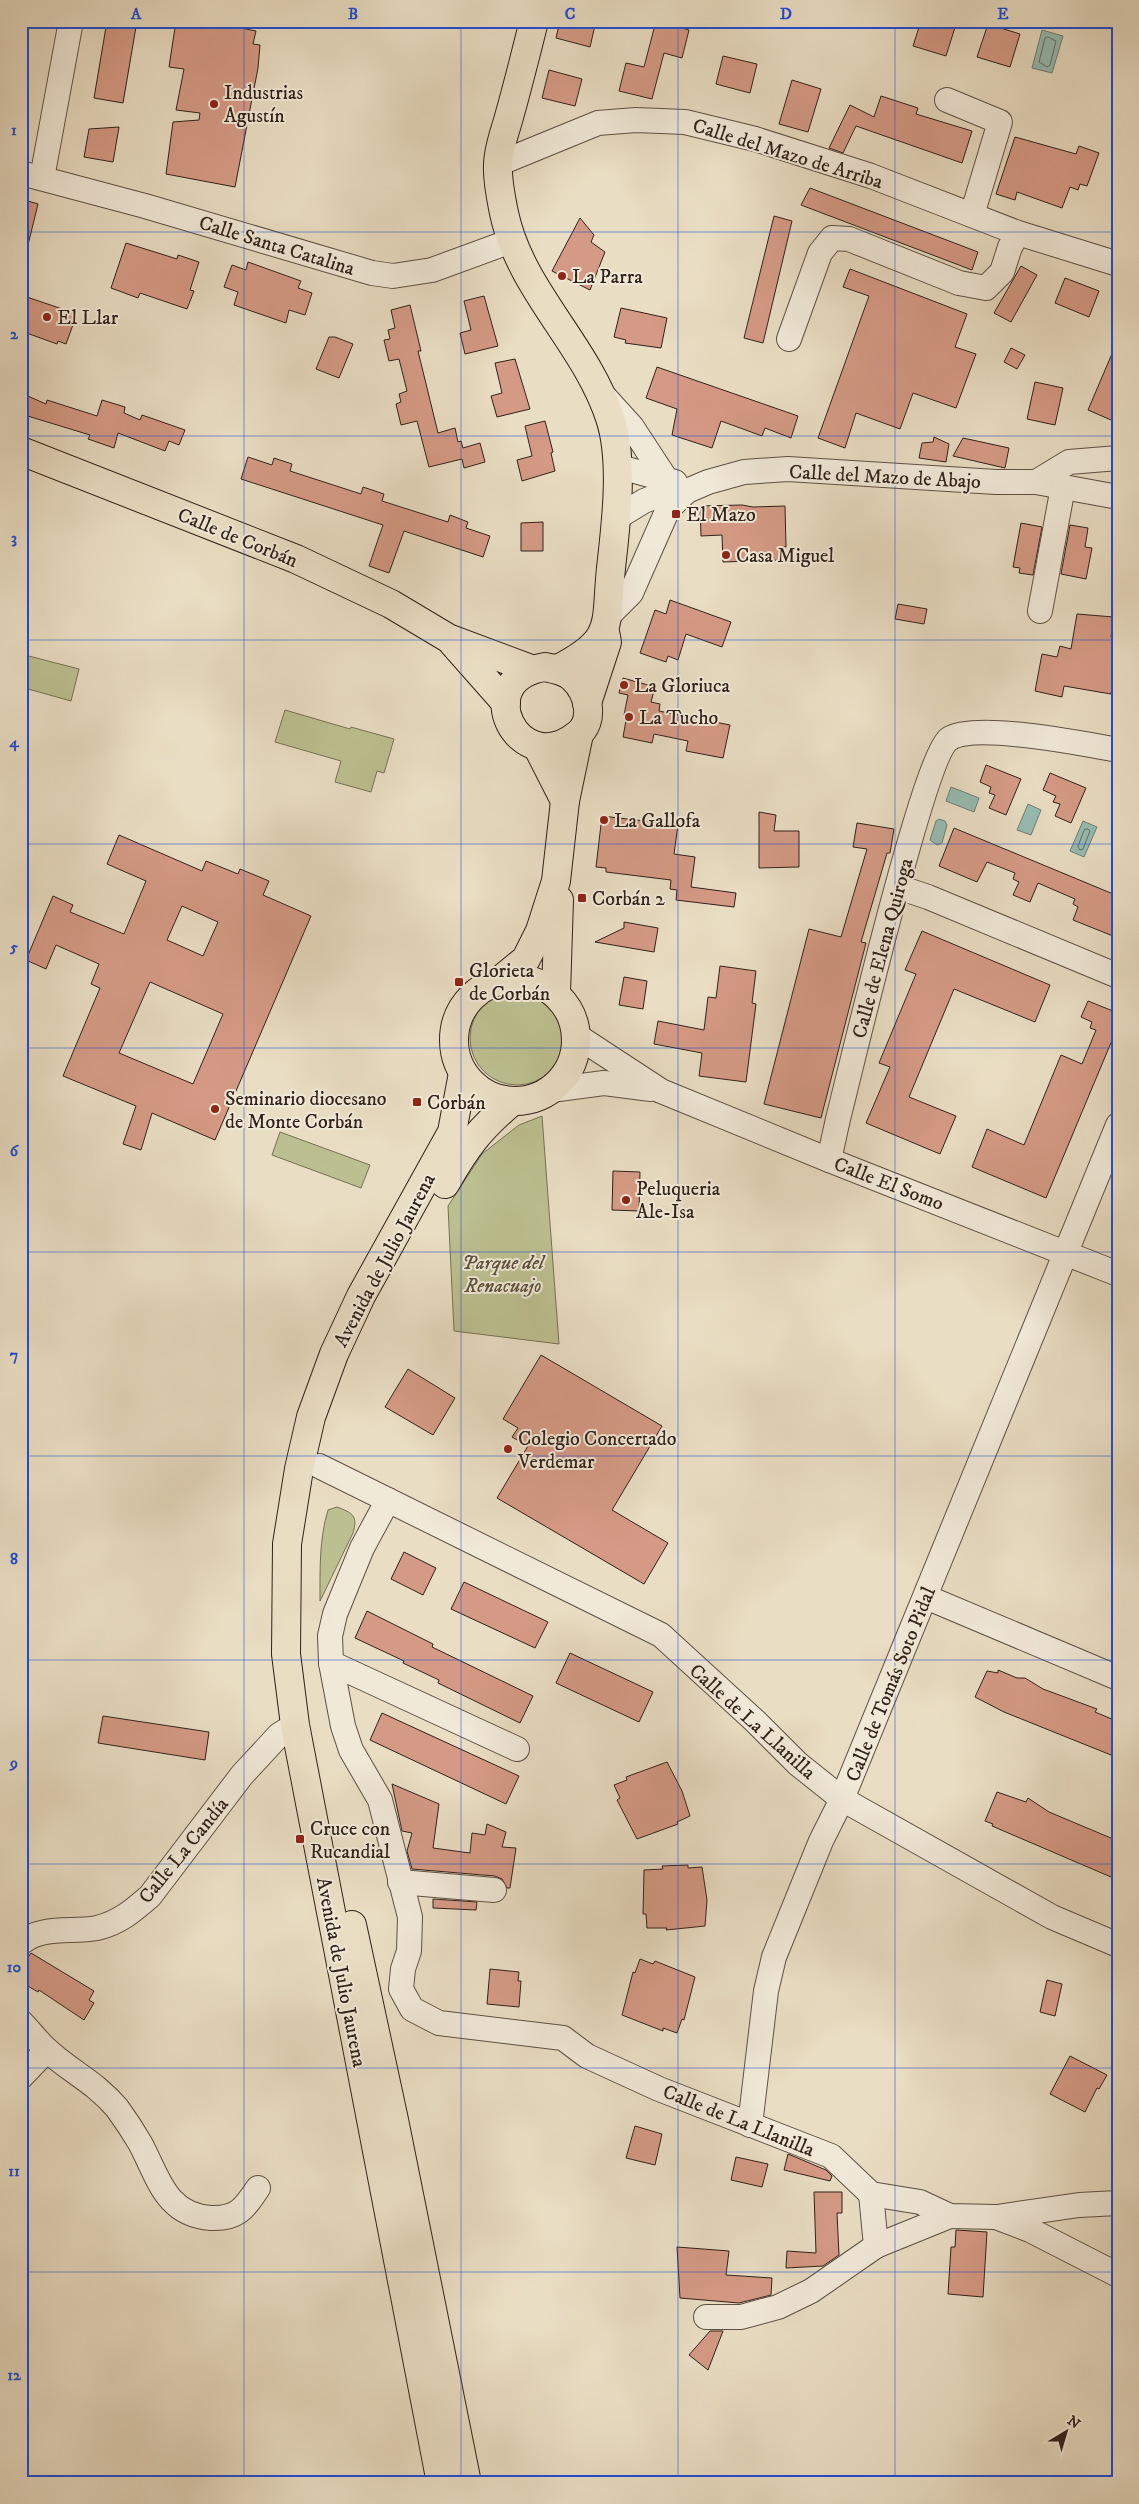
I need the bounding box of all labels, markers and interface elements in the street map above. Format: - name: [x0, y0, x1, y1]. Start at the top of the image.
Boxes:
- text: A: [130, 4, 142, 24]
- text: B: [348, 4, 358, 24]
- text: C: [565, 4, 575, 24]
- text: D: [780, 4, 792, 24]
- text: E: [997, 4, 1009, 24]
- place label: Industrias Agustín: [224, 81, 303, 129]
- marker: Industrias Agustín: [208, 98, 220, 110]
- street label: Calle del Mazo de Arriba: [689, 114, 886, 195]
- text: 1: [11, 120, 17, 140]
- street label: Calle Santa Catalina: [196, 211, 358, 282]
- place label: La Parra: [572, 265, 643, 290]
- marker: La Parra: [556, 270, 568, 282]
- place label: El Llar: [57, 306, 119, 331]
- marker: El Llar: [41, 311, 53, 323]
- text: 2: [10, 324, 19, 344]
- street label: Calle del Mazo de Abajo: [788, 460, 981, 495]
- street label: Calle de Corbán: [174, 503, 302, 574]
- place label: El Mazo: [686, 503, 756, 528]
- marker: El Mazo: [670, 508, 682, 520]
- text: 3: [11, 528, 17, 548]
- place label: Casa Miguel: [736, 544, 834, 569]
- marker: Casa Miguel: [720, 549, 732, 561]
- place label: La Gloriuca: [634, 674, 731, 699]
- marker: La Gloriuca: [618, 679, 630, 691]
- place label: La Tucho: [639, 706, 718, 731]
- marker: La Tucho: [623, 711, 635, 723]
- text: 4: [8, 732, 19, 752]
- place label: La Gallofa: [614, 809, 701, 834]
- marker: La Gallofa: [598, 814, 610, 826]
- street label: Calle de Elena Quiroga: [847, 855, 920, 1041]
- place label: Corbán 2: [592, 887, 665, 912]
- marker: Corbán 2: [576, 892, 588, 904]
- text: 5: [9, 937, 18, 957]
- place label: Glorieta de Corbán: [469, 959, 551, 1007]
- marker: Glorieta de Corbán: [453, 976, 465, 988]
- place label: Seminario diocesano de Monte Corbán: [225, 1087, 387, 1135]
- place label: Corbán: [427, 1091, 486, 1116]
- marker: Corbán: [411, 1096, 423, 1108]
- marker: Seminario diocesano de Monte Corbán: [209, 1103, 221, 1115]
- text: 6: [10, 1141, 20, 1161]
- street label: Calle El Somo: [830, 1152, 947, 1217]
- street label: Avenida de Julio Jaurena: [329, 1169, 442, 1352]
- place label: Peluqueria Ale-Isa: [636, 1177, 721, 1225]
- marker: Peluqueria Ale-Isa: [620, 1194, 632, 1206]
- park label: Parque del Renacuajo: [462, 1251, 546, 1299]
- text: 7: [10, 1345, 18, 1365]
- place label: Colegio Concertado Verdemar: [517, 1427, 676, 1475]
- marker: Colegio Concertado Verdemar: [502, 1443, 514, 1455]
- text: 8: [10, 1549, 18, 1569]
- street label: Calle de Tomás Soto Pidal: [841, 1583, 942, 1786]
- street label: Calle de La Llanilla: [684, 1659, 821, 1786]
- text: 9: [9, 1753, 18, 1773]
- street label: Calle La Candía: [134, 1792, 235, 1909]
- place label: Cruce con Rucandial: [310, 1817, 391, 1865]
- marker: Cruce con Rucandial: [294, 1833, 306, 1845]
- street label: Avenida de Julio Jaurena: [310, 1875, 371, 2070]
- text: 10: [7, 1957, 22, 1977]
- street label: Calle de La Llanilla: [659, 2080, 818, 2163]
- text: 11: [8, 2161, 20, 2181]
- text: 12: [7, 2365, 22, 2385]
- north arrow: [1042, 2406, 1092, 2456]
- text: N: [1063, 2412, 1084, 2433]

